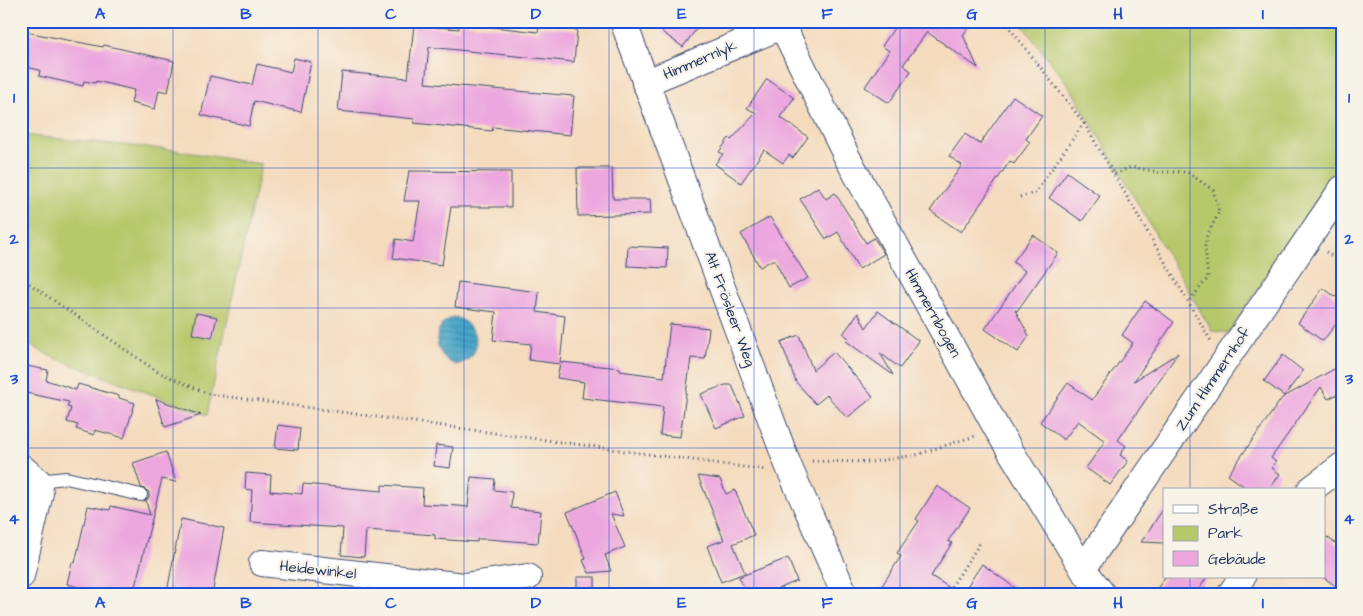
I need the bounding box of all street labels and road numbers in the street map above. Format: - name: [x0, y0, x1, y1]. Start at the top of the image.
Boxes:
- street label: Himmernlyk: [660, 35, 741, 86]
- street label: Alt Frösleer Weg: [698, 248, 761, 370]
- street label: Himmernbogen: [899, 265, 966, 362]
- street label: Zum Himmernhof: [1171, 323, 1255, 435]
- street label: Heidewinkel: [279, 556, 357, 584]

